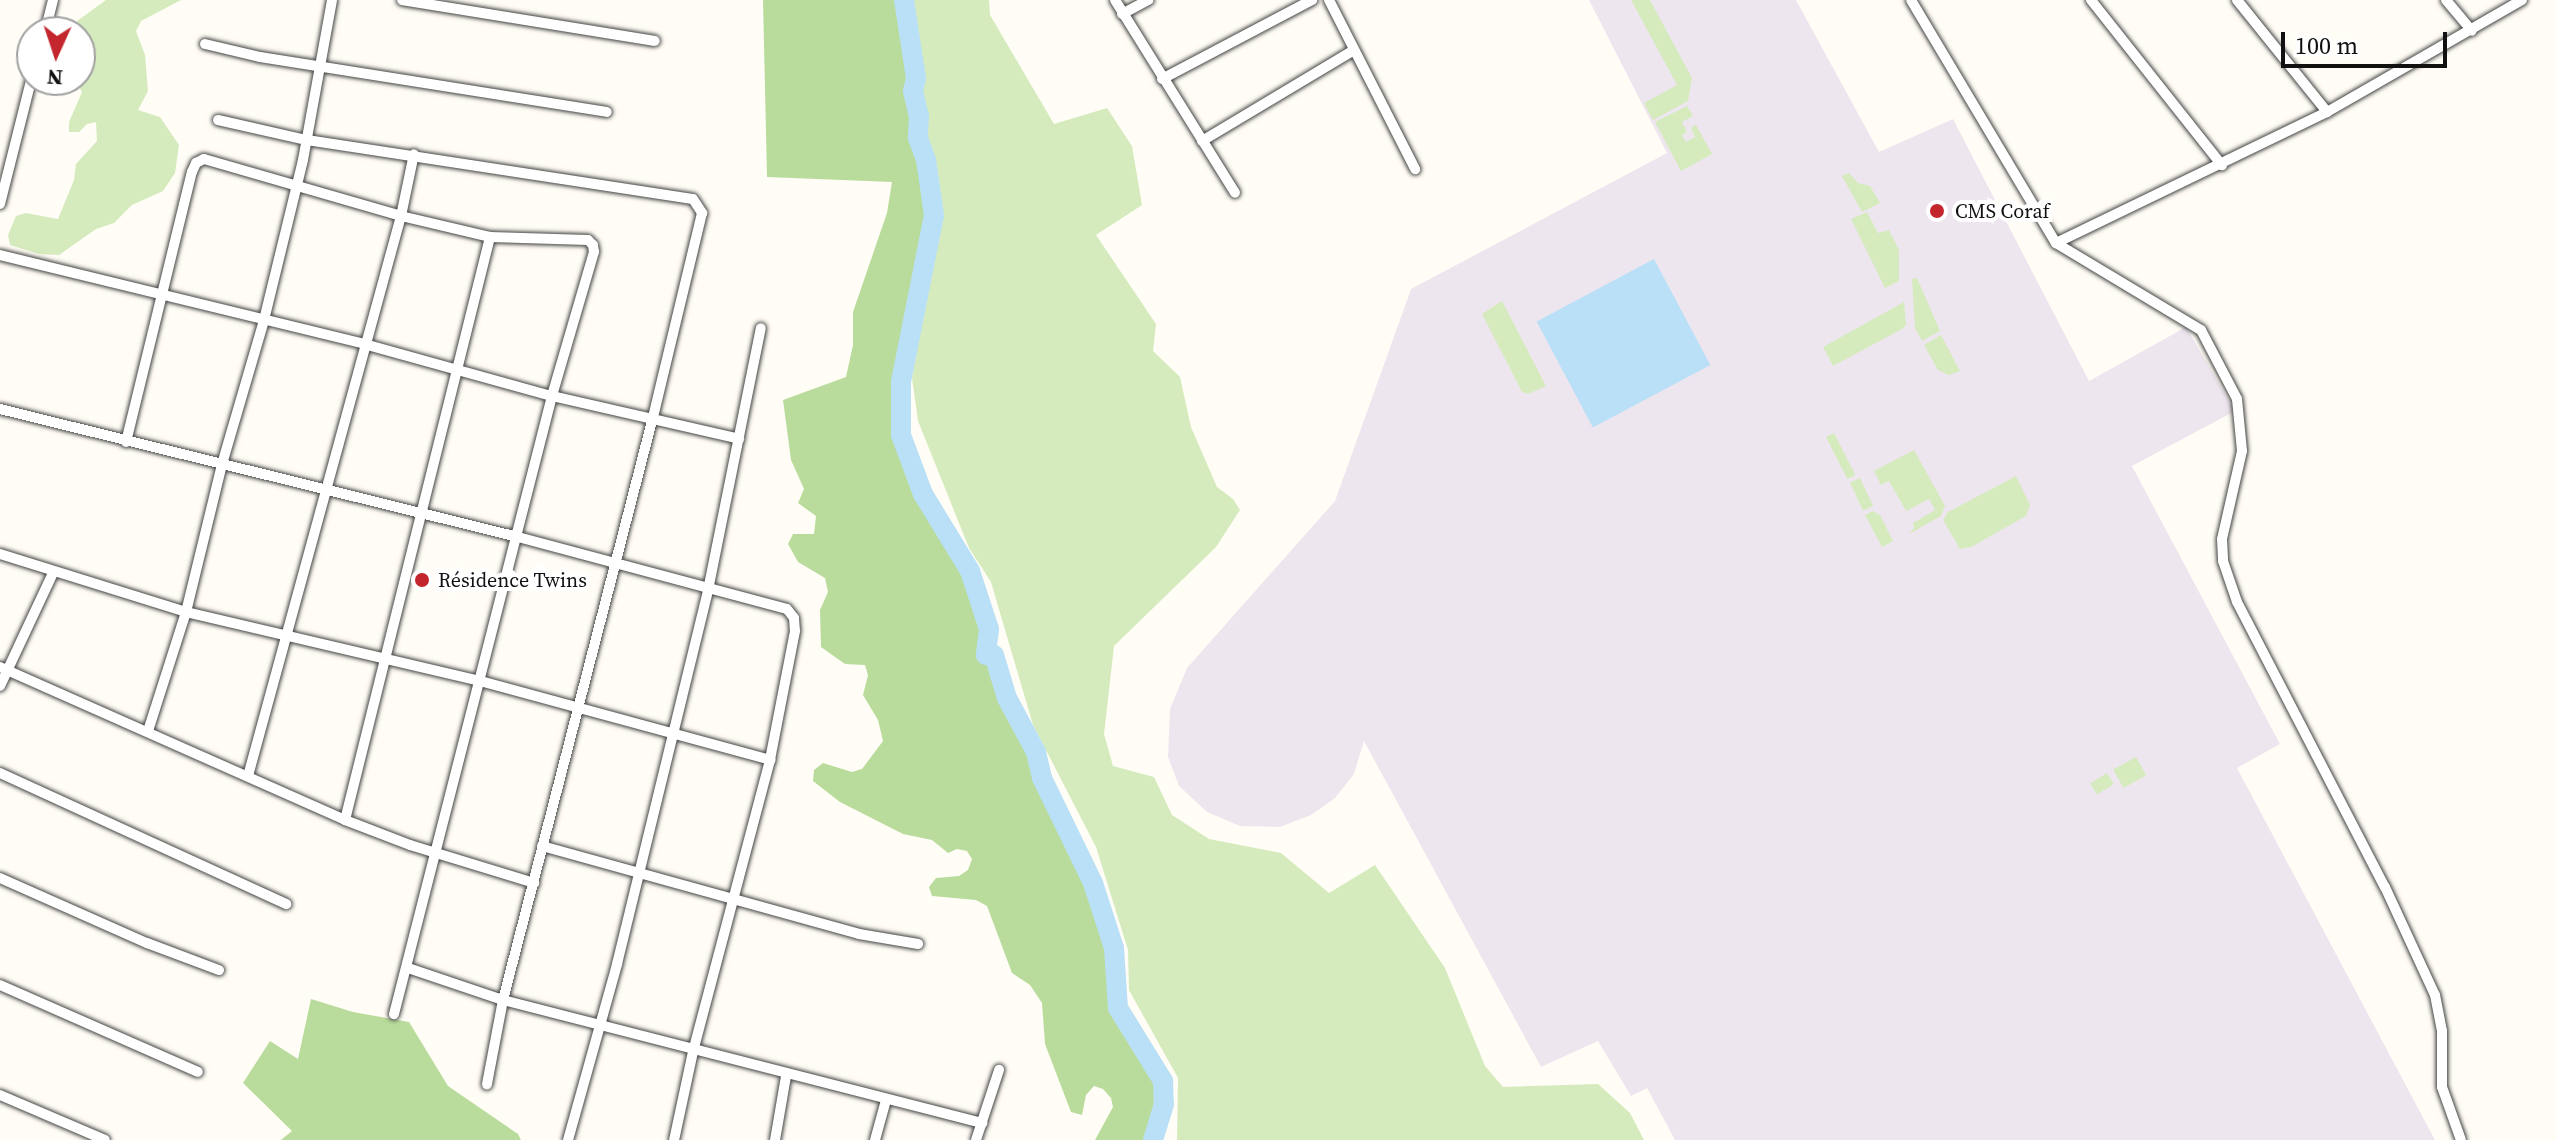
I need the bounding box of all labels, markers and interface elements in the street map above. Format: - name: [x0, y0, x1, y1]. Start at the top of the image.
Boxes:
- north arrow: [16, 16, 96, 96]
- scale bar: [2285, 16, 2451, 66]
- text: 100 m: [2295, 29, 2358, 62]
- text: N: [46, 63, 64, 93]
- place label: CMS Coraf: [1955, 199, 2050, 223]
- marker: CMS Coraf: [1926, 200, 1948, 222]
- place label: Résidence Twins: [438, 568, 587, 592]
- marker: Résidence Twins: [413, 571, 431, 589]

